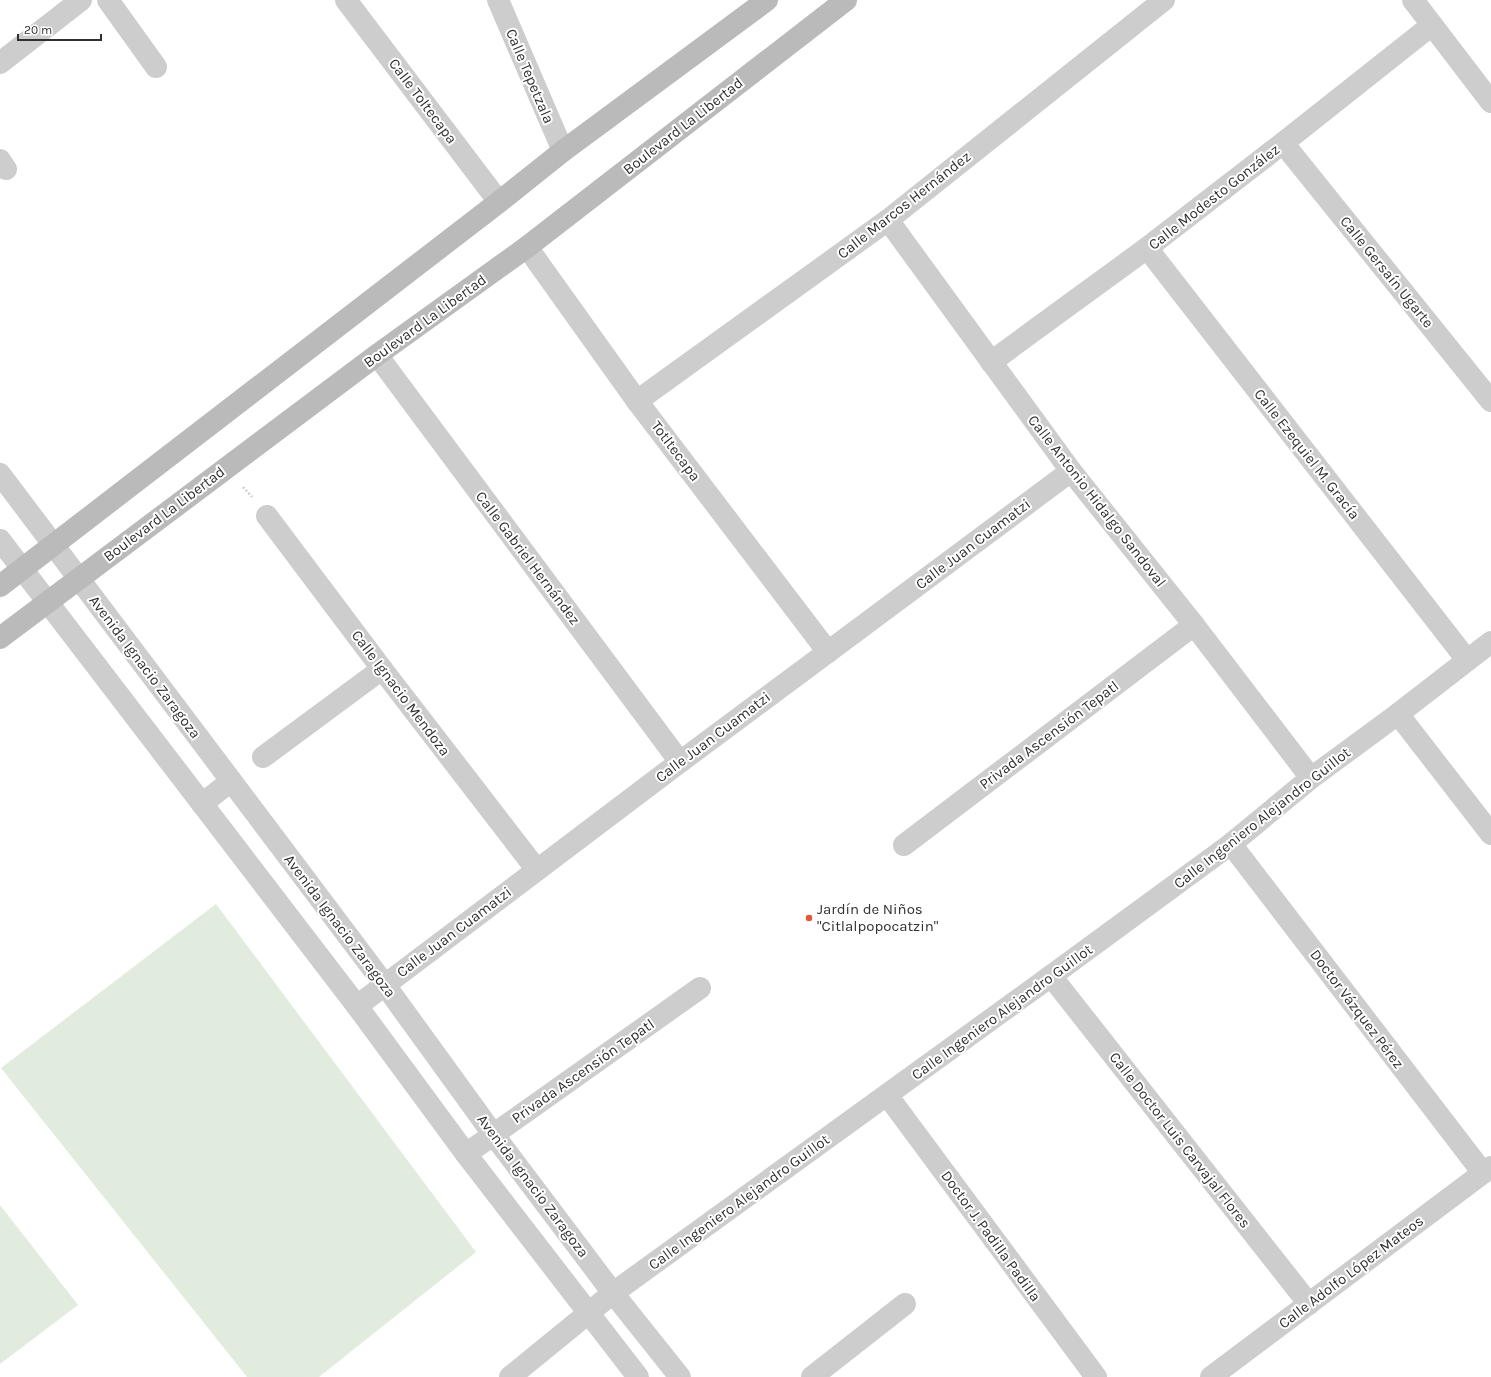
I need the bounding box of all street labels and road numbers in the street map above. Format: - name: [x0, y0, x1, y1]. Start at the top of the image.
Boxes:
- street label: Calle Tepetzala: [502, 26, 558, 126]
- street label: Calle Toltecapa: [385, 55, 461, 147]
- street label: Boulevard La Libertad: [619, 74, 747, 178]
- street label: Calle Modesto González: [1145, 140, 1283, 254]
- street label: Calle Marcos Hernández: [834, 147, 974, 263]
- street label: Calle Gersaín Ugarte: [1336, 213, 1438, 331]
- street label: Boulevard La Libertad: [360, 270, 490, 372]
- street label: Calle Ezequiel M. Gracía: [1250, 385, 1364, 523]
- street label: Calle Antonio Hidalgo Sandoval: [1024, 411, 1170, 591]
- street label: Totltecapa: [648, 417, 704, 485]
- street label: Boulevard La Libertad: [100, 462, 228, 566]
- street label: Calle Gabriel Hernández: [472, 488, 584, 628]
- street label: Calle Juan Cuamatzi: [912, 495, 1034, 593]
- street label: Avenida Ignacio Zaragoza: [85, 592, 205, 742]
- street label: Calle Ignacio Mendoza: [348, 626, 454, 760]
- street label: Privada Ascensión Tepatl: [976, 677, 1122, 793]
- street label: Calle Juan Cuamatzi: [652, 688, 774, 786]
- street label: Calle Ingeniero Alejandro Guillot: [1170, 743, 1354, 893]
- street label: Avenida Ignacio Zaragoza: [280, 851, 400, 1001]
- street label: Calle Juan Cuamatzi: [393, 883, 515, 981]
- street label: Calle Ingeniero Alejandro Guillot: [908, 940, 1096, 1084]
- street label: Doctor Vázquez Pérez: [1306, 946, 1408, 1072]
- street label: Privada Ascensión Tepatl: [508, 1015, 658, 1127]
- street label: Calle Doctor Luis Carvajal Flores: [1106, 1048, 1254, 1232]
- street label: Avenida Ignacio Zaragoza: [473, 1111, 593, 1261]
- street label: Calle Ingeniero Alejandro Guillot: [645, 1130, 833, 1274]
- street label: Doctor J. Padilla Padilla: [937, 1167, 1045, 1305]
- street label: Calle Adolfo López Mateos: [1275, 1212, 1427, 1332]

